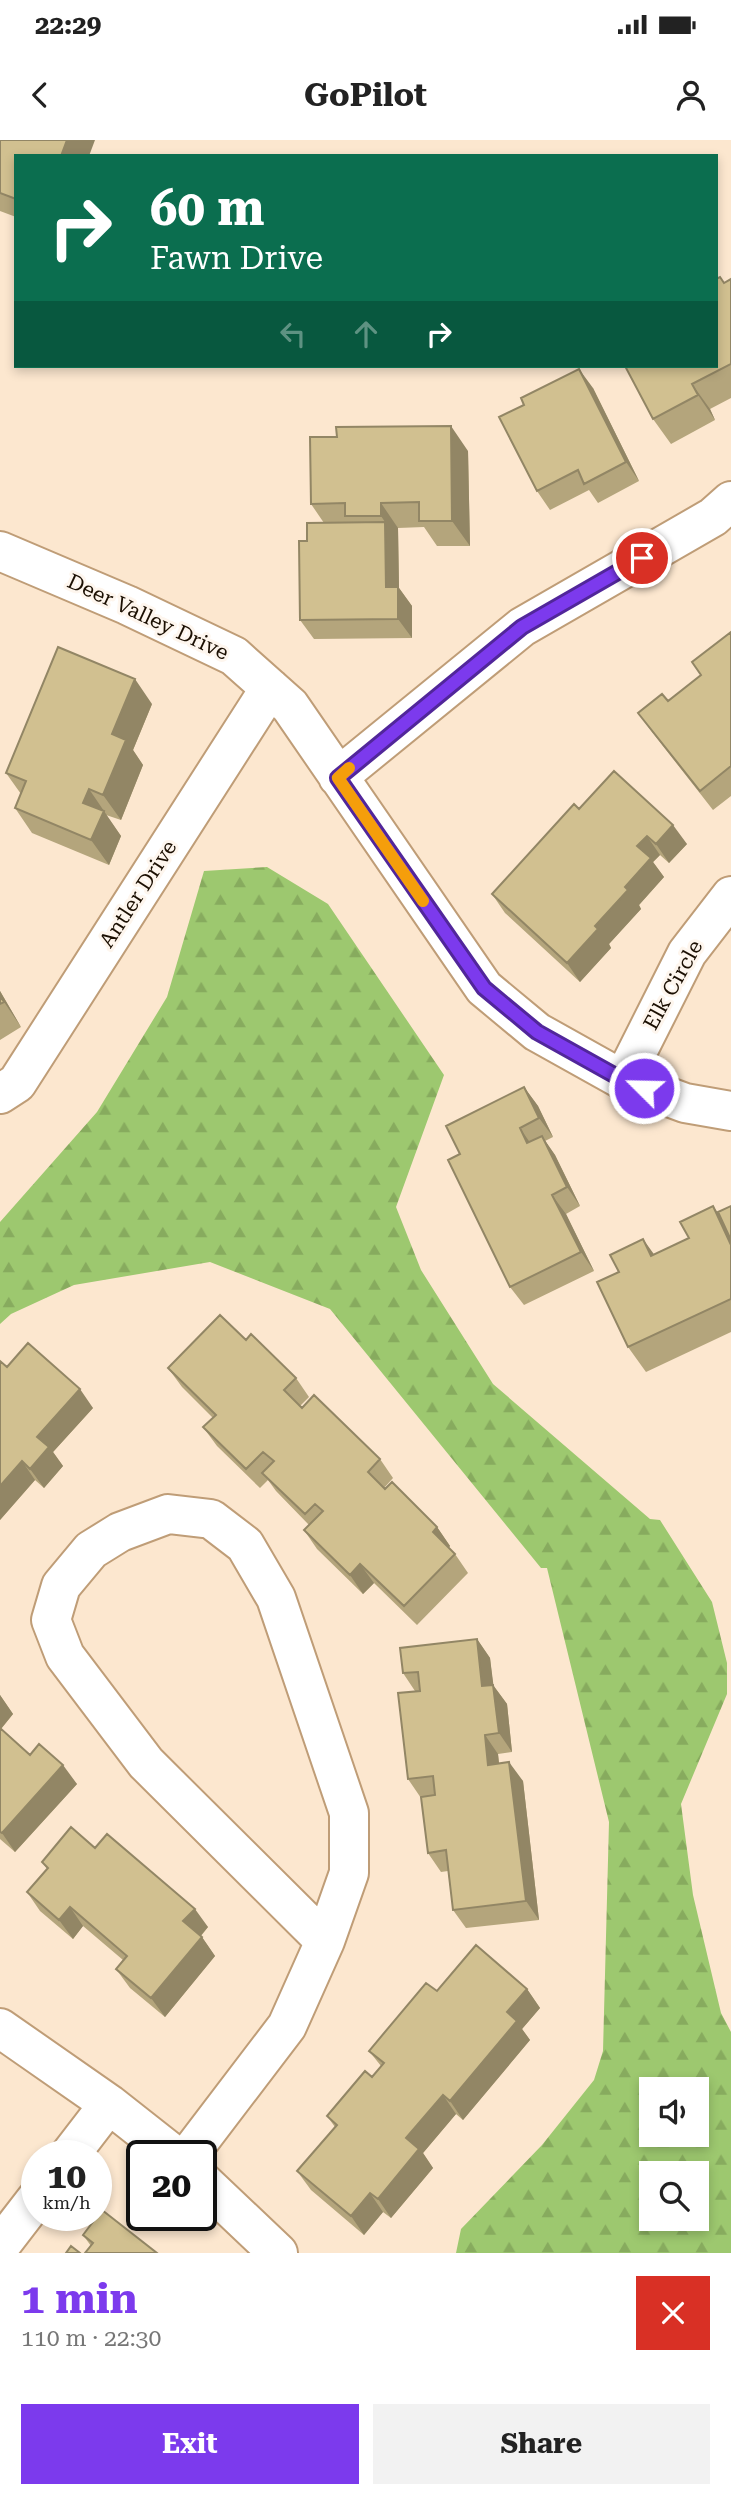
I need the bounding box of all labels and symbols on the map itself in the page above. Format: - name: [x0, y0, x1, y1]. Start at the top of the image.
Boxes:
- pin: [612, 528, 672, 588]
- street label: Deer Valley Drive: [64, 569, 232, 665]
- street label: Antler Drive: [94, 836, 182, 952]
- street label: Elk Circle: [639, 936, 707, 1034]
- position arrow: [607, 1051, 681, 1125]
- speed limit sign: 20: [126, 2140, 217, 2231]

